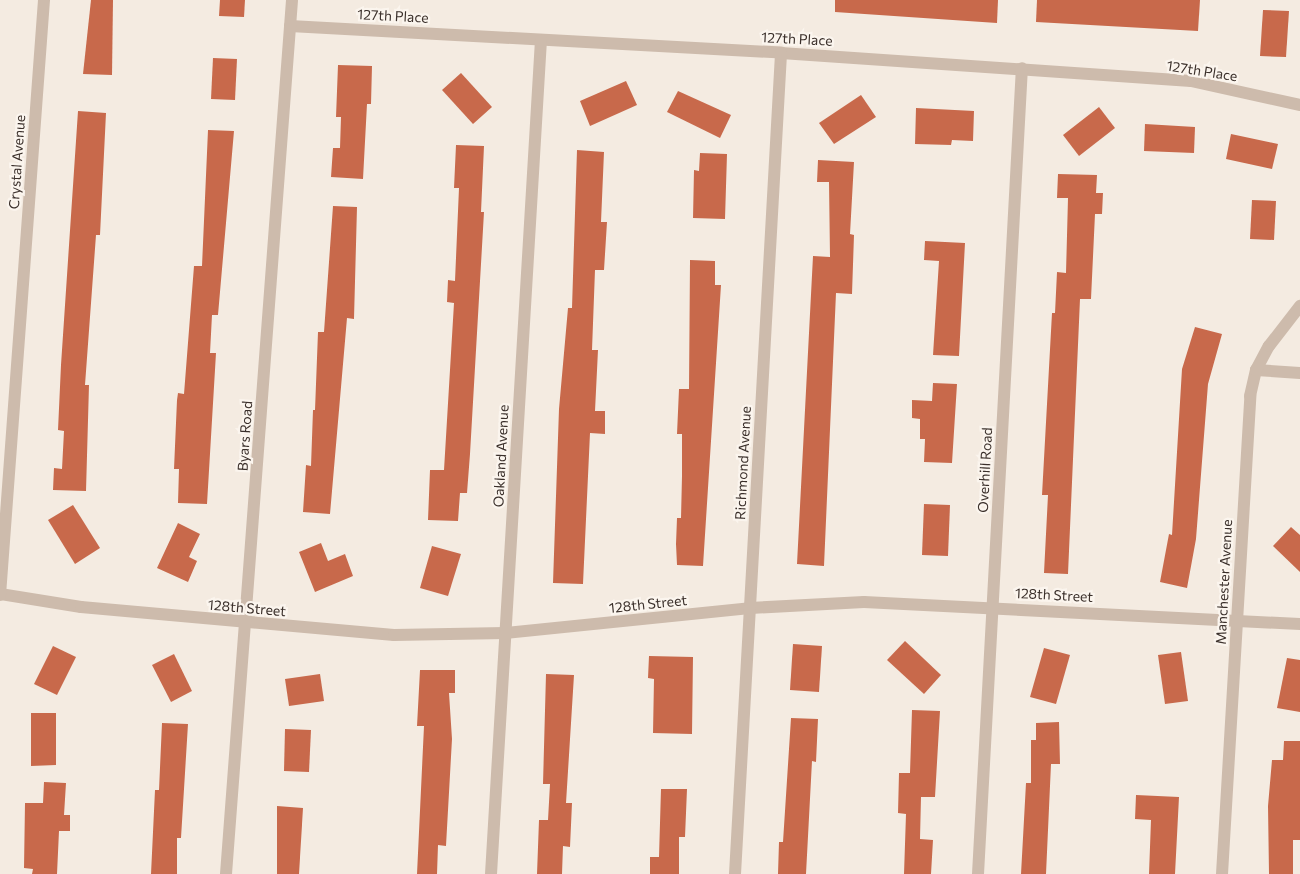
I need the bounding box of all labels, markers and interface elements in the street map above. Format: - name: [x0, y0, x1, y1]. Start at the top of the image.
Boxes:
- street label: 127th Place: [357, 6, 429, 26]
- street label: 127th Place: [761, 29, 833, 49]
- street label: 127th Place: [1165, 57, 1239, 85]
- street label: Crystal Avenue: [5, 114, 29, 210]
- street label: Byars Road: [234, 400, 256, 472]
- street label: Oakland Avenue: [490, 404, 512, 508]
- street label: Richmond Avenue: [732, 406, 754, 520]
- street label: Overhill Road: [974, 427, 996, 513]
- street label: Manchester Avenue: [1212, 519, 1236, 645]
- street label: 128th Street: [1015, 585, 1093, 605]
- street label: 128th Street: [608, 592, 688, 616]
- street label: 128th Street: [207, 596, 287, 620]

